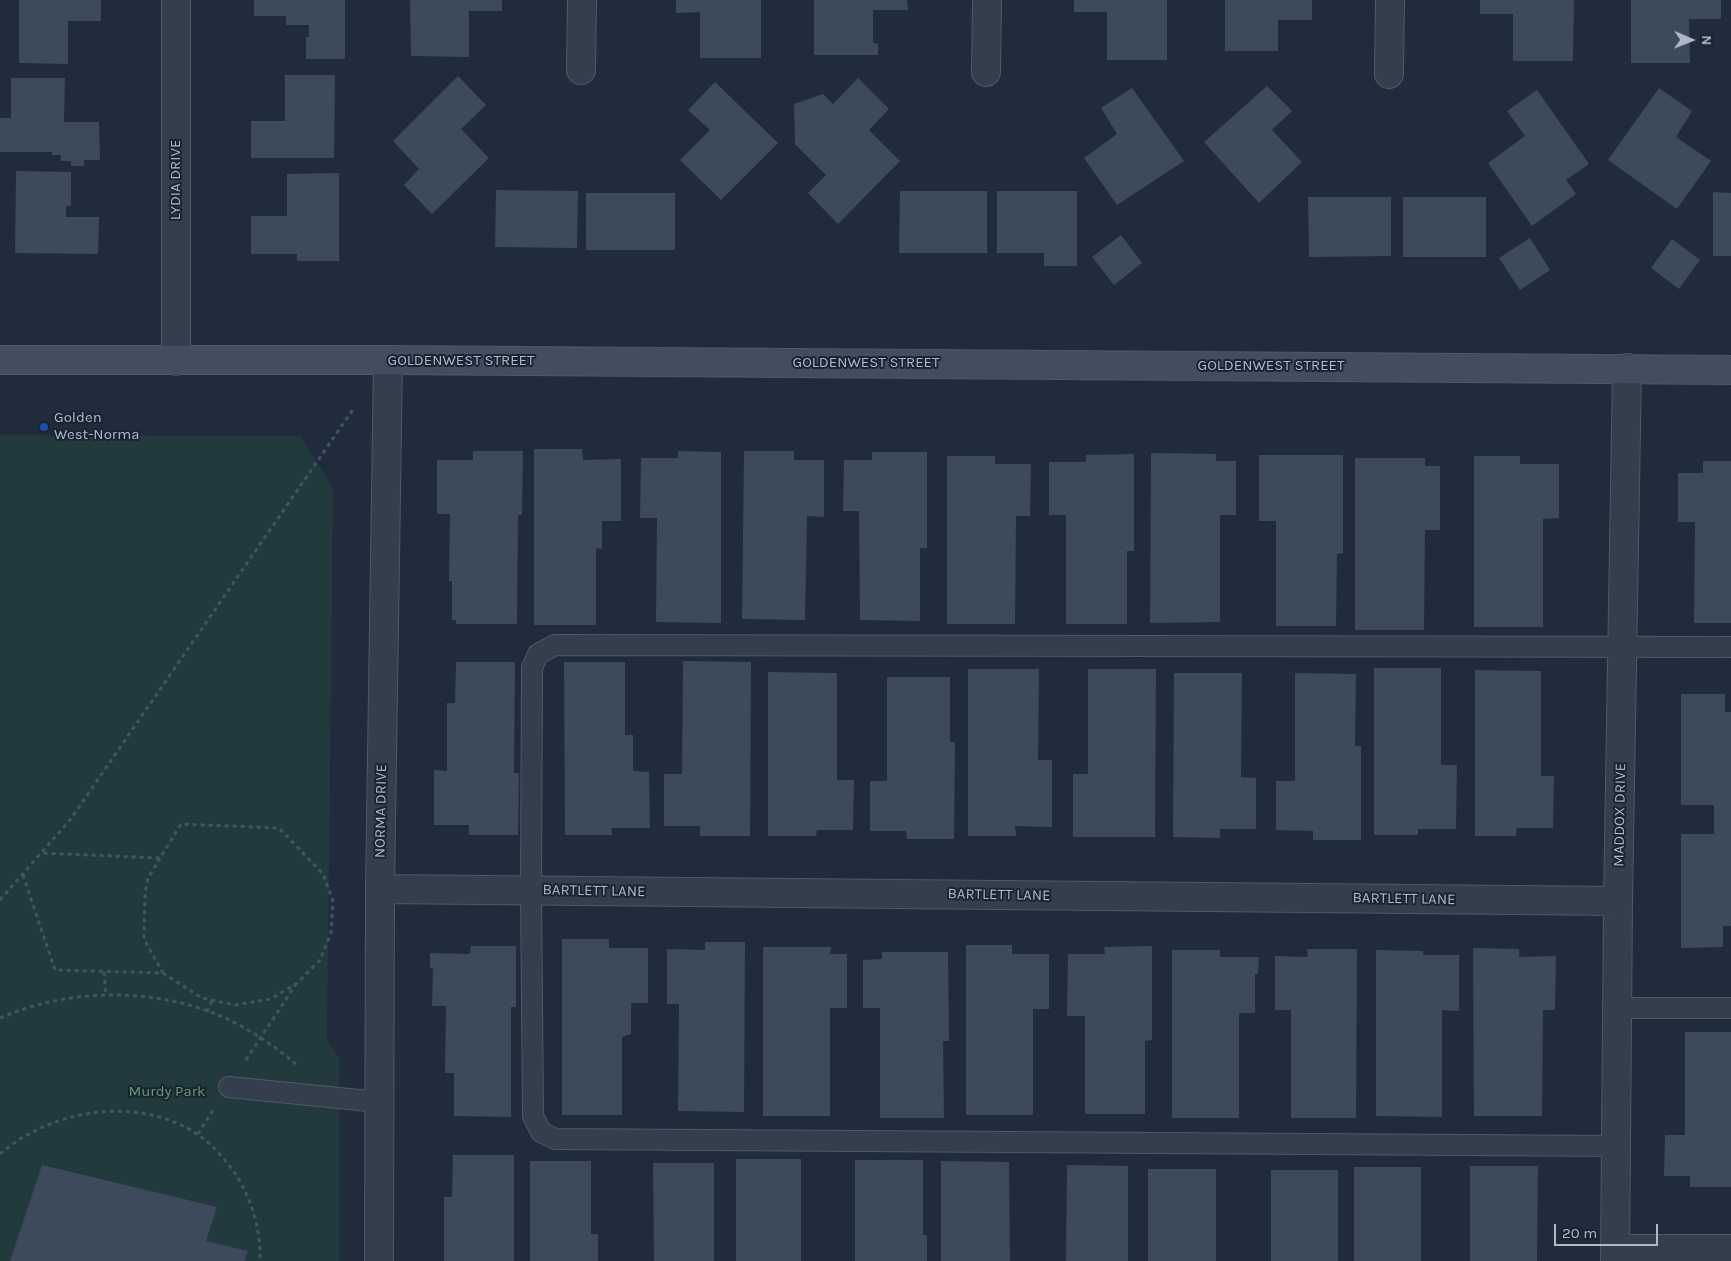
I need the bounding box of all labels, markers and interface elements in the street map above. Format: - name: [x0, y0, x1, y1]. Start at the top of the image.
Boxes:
- north arrow: [1666, 15, 1716, 65]
- text: N: [1698, 35, 1715, 45]
- street label: LYDIA DRIVE: [167, 140, 185, 220]
- street label: GOLDENWEST STREET: [387, 352, 535, 370]
- street label: GOLDENWEST STREET: [792, 354, 940, 372]
- street label: GOLDENWEST STREET: [1197, 357, 1345, 375]
- place label: Golden West-Norma: [54, 409, 140, 444]
- marker: Golden West-Norma: [38, 421, 50, 433]
- street label: MADDOX DRIVE: [1610, 763, 1630, 867]
- street label: NORMA DRIVE: [371, 764, 391, 858]
- street label: BARTLETT LANE: [542, 881, 646, 901]
- street label: BARTLETT LANE: [947, 885, 1051, 905]
- street label: BARTLETT LANE: [1352, 889, 1456, 909]
- park label: Murdy Park: [128, 1083, 206, 1101]
- scale bar: [1556, 1214, 1660, 1246]
- text: 20 m: [1562, 1224, 1597, 1242]

